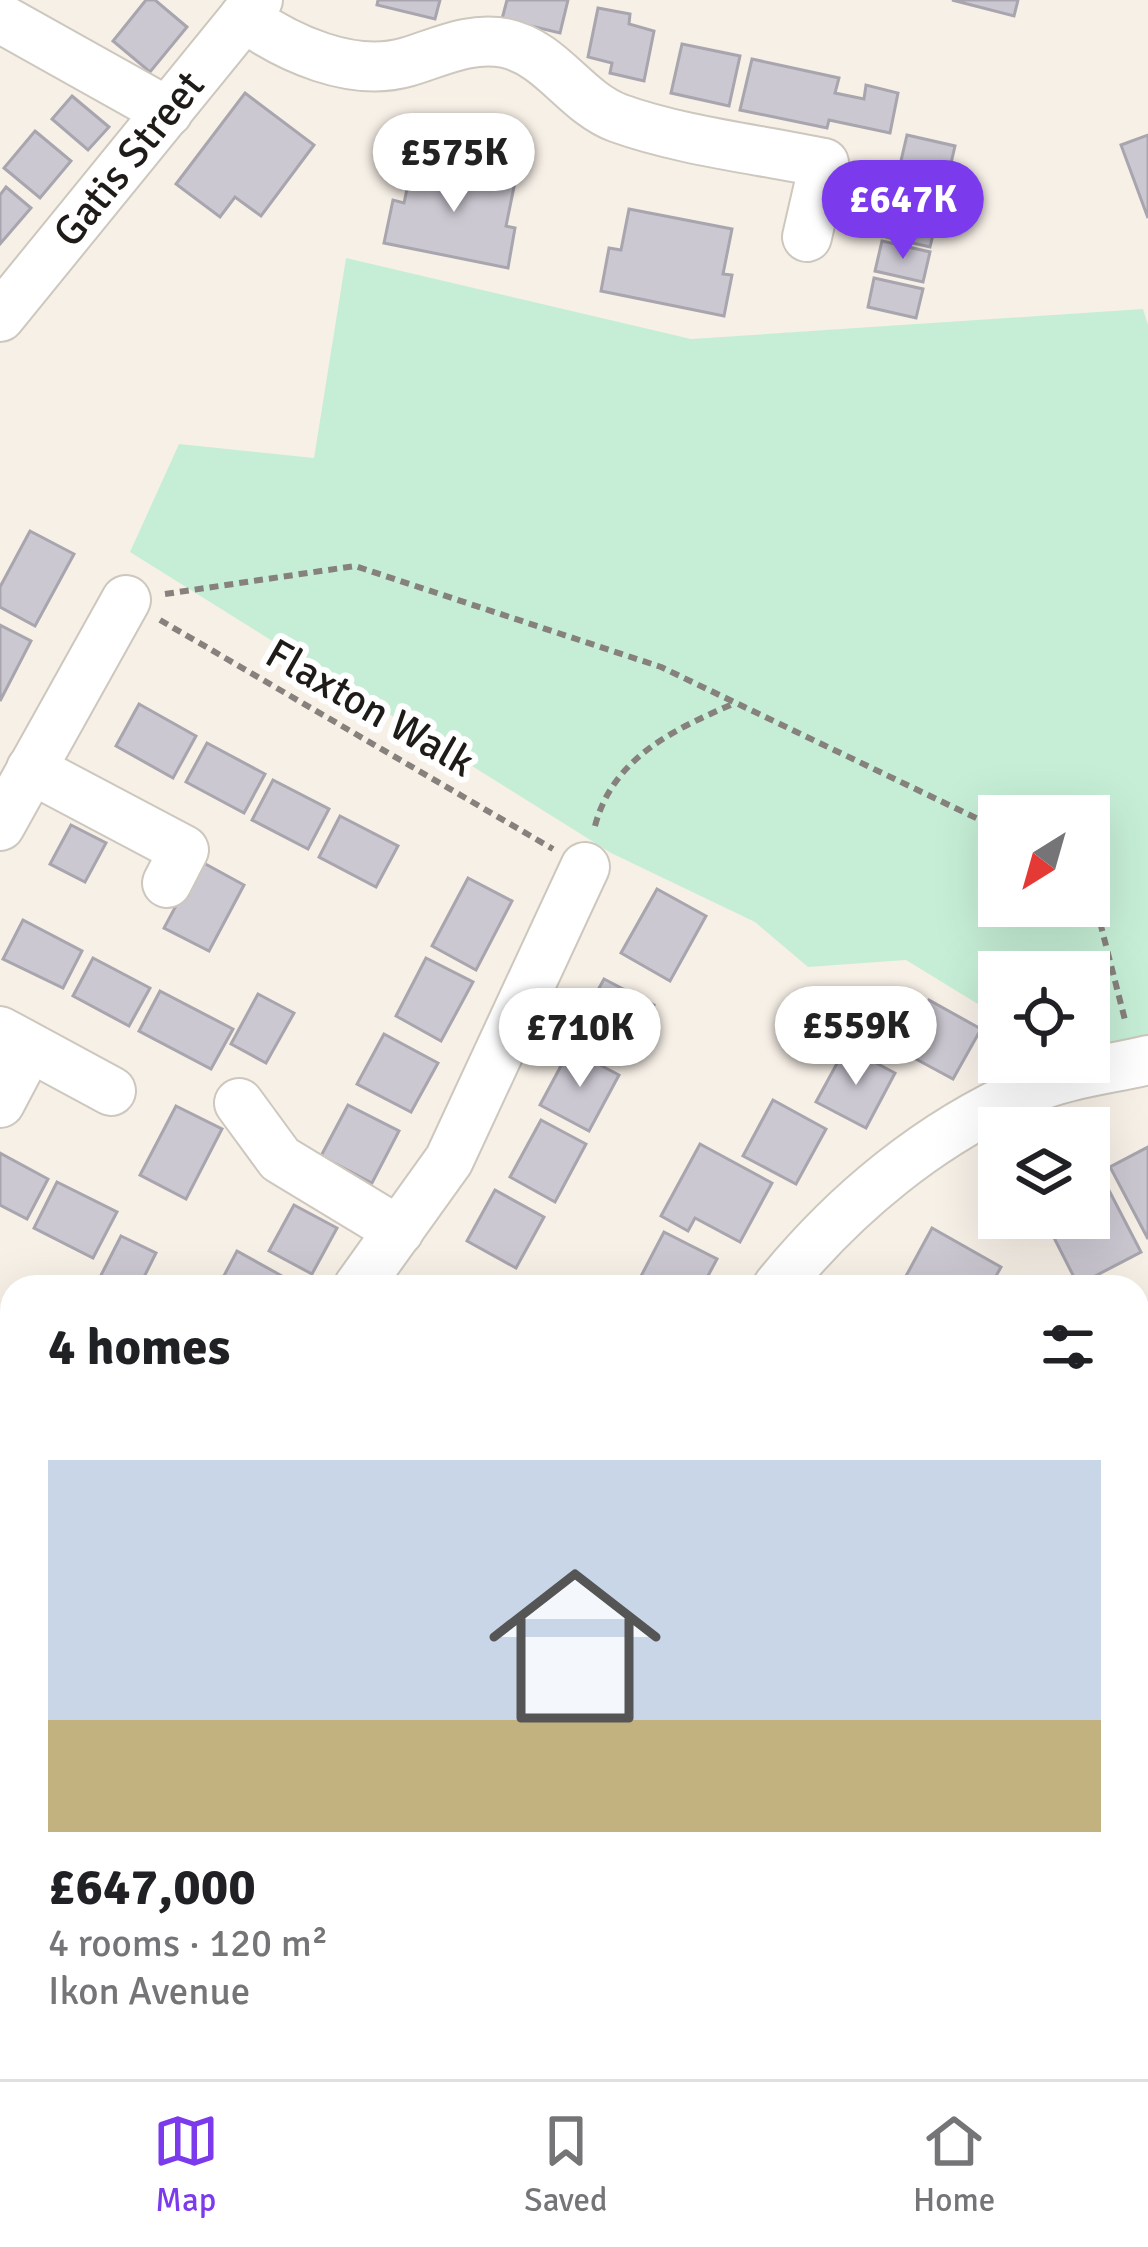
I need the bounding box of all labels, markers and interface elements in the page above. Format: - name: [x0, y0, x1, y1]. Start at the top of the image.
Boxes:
- street label: Gatis Street: [43, 61, 215, 257]
- pin: £575K: [370, 113, 538, 215]
- text: £575K: [400, 128, 508, 176]
- pin: £647K: [819, 160, 987, 262]
- text: £647K: [849, 175, 957, 223]
- street label: Flaxton Walk: [257, 628, 483, 788]
- north arrow: [978, 795, 1110, 927]
- map controls: [978, 795, 1110, 1239]
- button: locate: [978, 951, 1110, 1083]
- pin: £559K: [772, 986, 940, 1088]
- pin: £710K: [496, 988, 664, 1090]
- text: £559K: [802, 1001, 910, 1049]
- text: £710K: [526, 1003, 634, 1051]
- button: layers: [978, 1107, 1110, 1239]
- icon: filters: [1035, 1314, 1101, 1380]
- text: 4 homes: [48, 1316, 230, 1379]
- icon: home: [467, 1538, 683, 1754]
- text: £647,000: [48, 1856, 256, 1919]
- text: 4 rooms · 120 m²: [48, 1919, 328, 1967]
- text: Ikon Avenue: [48, 1967, 250, 2015]
- tab: Map: [153, 2108, 219, 2221]
- tab: Saved: [524, 2108, 607, 2221]
- tab: Home: [913, 2108, 995, 2221]

